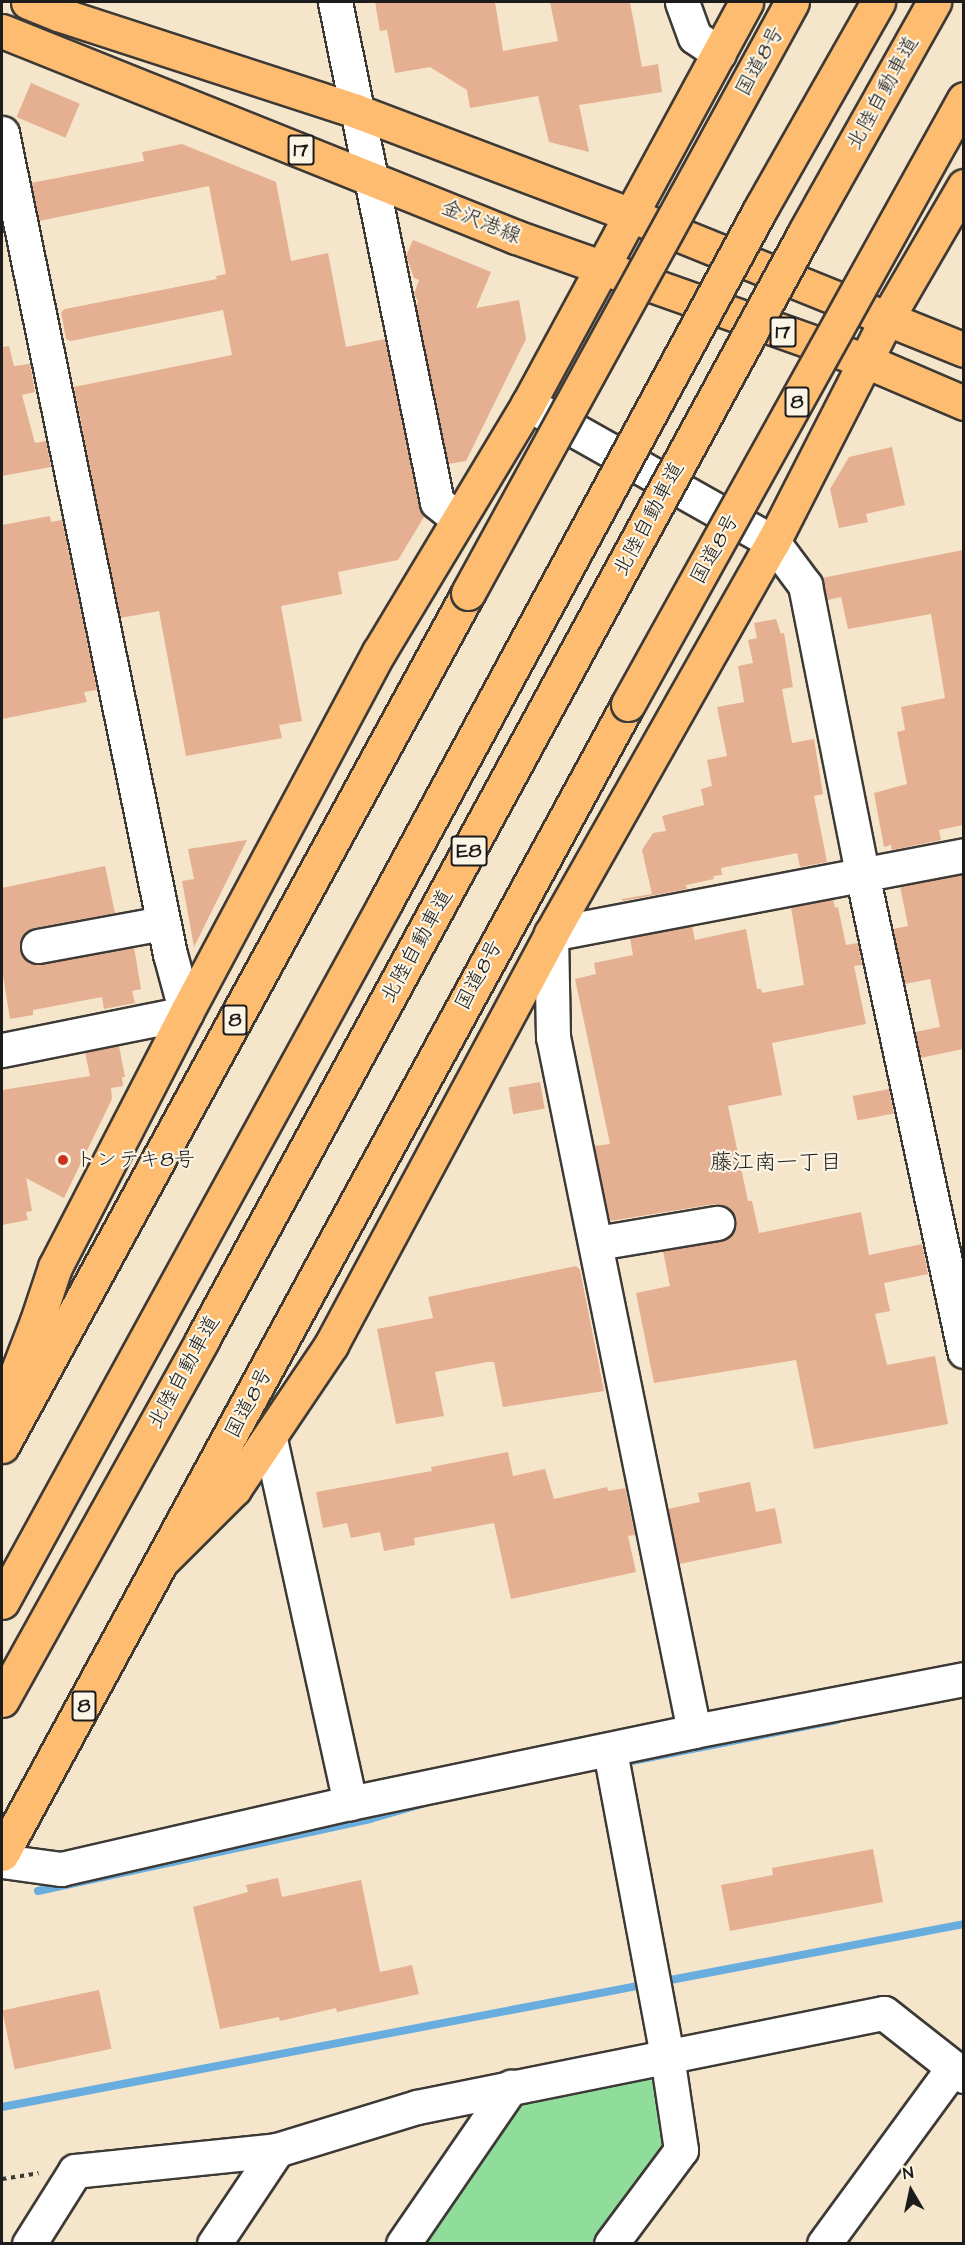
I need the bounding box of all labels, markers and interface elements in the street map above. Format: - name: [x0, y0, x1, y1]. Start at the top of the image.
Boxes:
- street label: 国道8号: [730, 21, 790, 101]
- street label: 北陸自動車道: [841, 32, 925, 154]
- road number: 17: [288, 133, 314, 167]
- street label: 金沢港線: [437, 195, 525, 249]
- road number: 17: [770, 315, 796, 349]
- road number: 8: [784, 385, 810, 419]
- street label: 北陸自動車道: [608, 457, 690, 581]
- street label: 国道8号: [685, 509, 745, 589]
- road number: E8: [450, 834, 488, 868]
- street label: 北陸自動車道: [375, 885, 459, 1007]
- street label: 国道8号: [450, 935, 508, 1015]
- road number: 8: [222, 1003, 248, 1037]
- place label: トンテキ8号: [75, 1147, 194, 1173]
- district label: 藤江南一丁目: [710, 1150, 842, 1176]
- marker: トンテキ8号: [56, 1153, 70, 1167]
- street label: 北陸自動車道: [142, 1311, 226, 1433]
- street label: 国道8号: [220, 1363, 278, 1443]
- road number: 8: [70, 1689, 98, 1723]
- north arrow: [881, 2161, 941, 2221]
- text: N: [902, 2162, 915, 2185]

